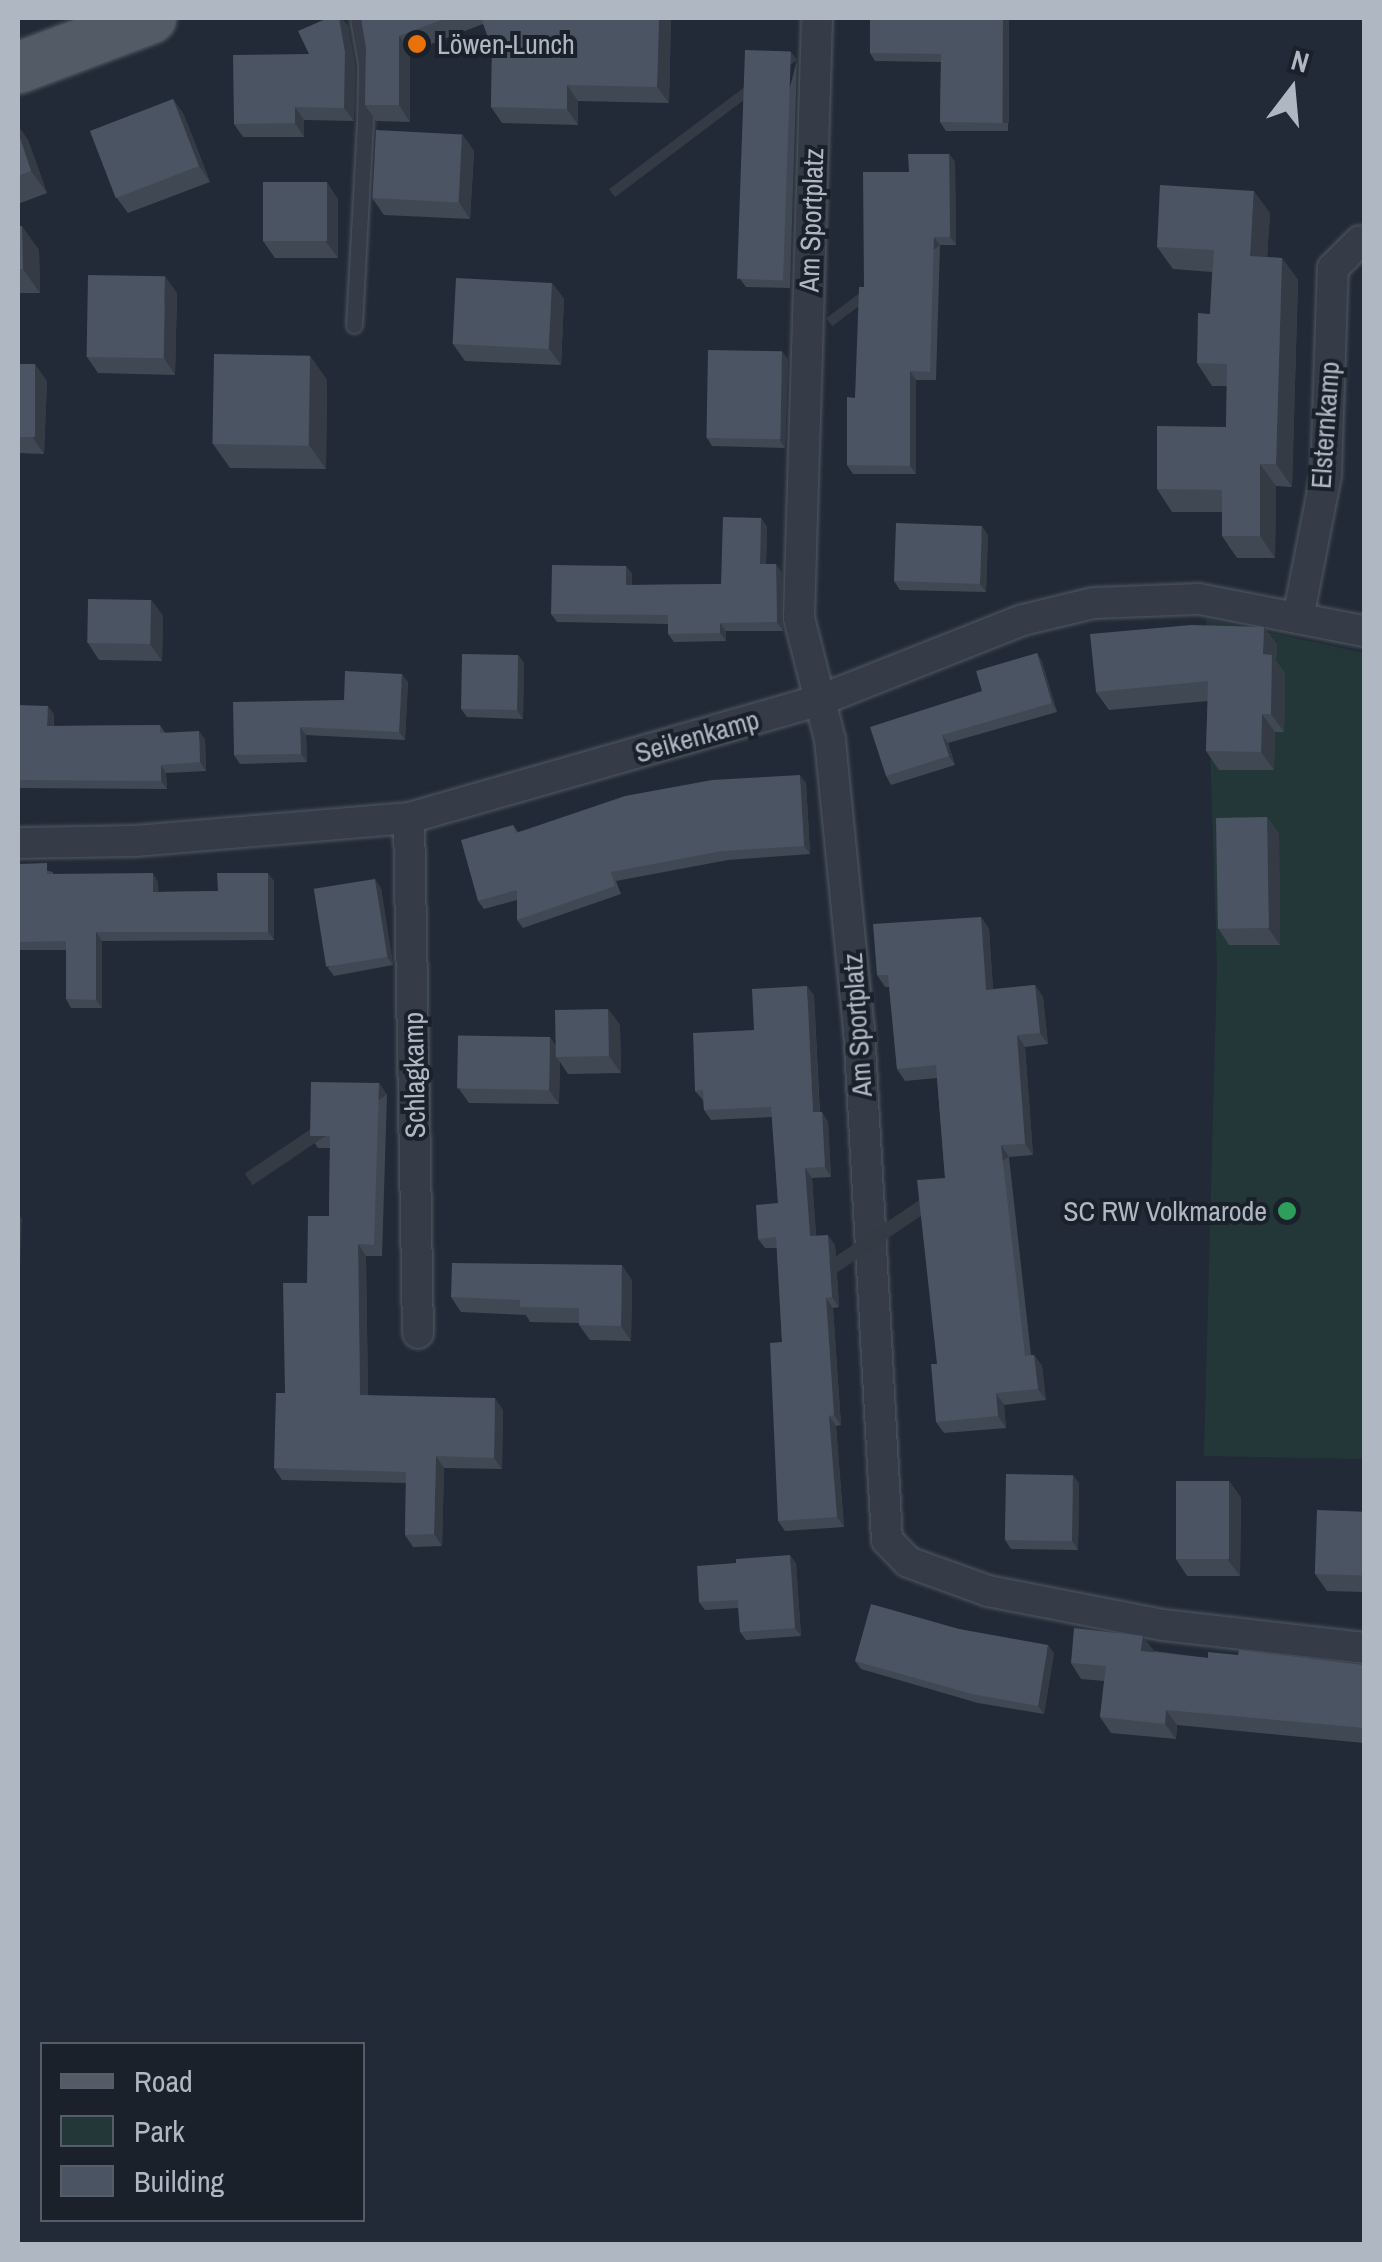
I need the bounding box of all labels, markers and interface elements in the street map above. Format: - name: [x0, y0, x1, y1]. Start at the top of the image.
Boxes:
- place label: Löwen-Lunch: [437, 27, 575, 61]
- marker: Löwen-Lunch: [406, 33, 428, 55]
- north arrow: [1242, 40, 1342, 140]
- text: N: [1287, 41, 1313, 82]
- street label: Am Sportplatz: [792, 147, 830, 293]
- street label: Elsternkamp: [1304, 360, 1346, 490]
- street label: Seikenkamp: [631, 702, 763, 770]
- street label: Am Sportplatz: [835, 952, 879, 1098]
- street label: Schlagkamp: [396, 1012, 432, 1138]
- place label: SC RW Volkmarode: [1063, 1194, 1267, 1228]
- marker: SC RW Volkmarode: [1276, 1200, 1298, 1222]
- legend: [40, 2042, 365, 2222]
- text: Road: [134, 2061, 193, 2101]
- text: Park: [134, 2111, 185, 2151]
- text: Building: [134, 2161, 224, 2201]

